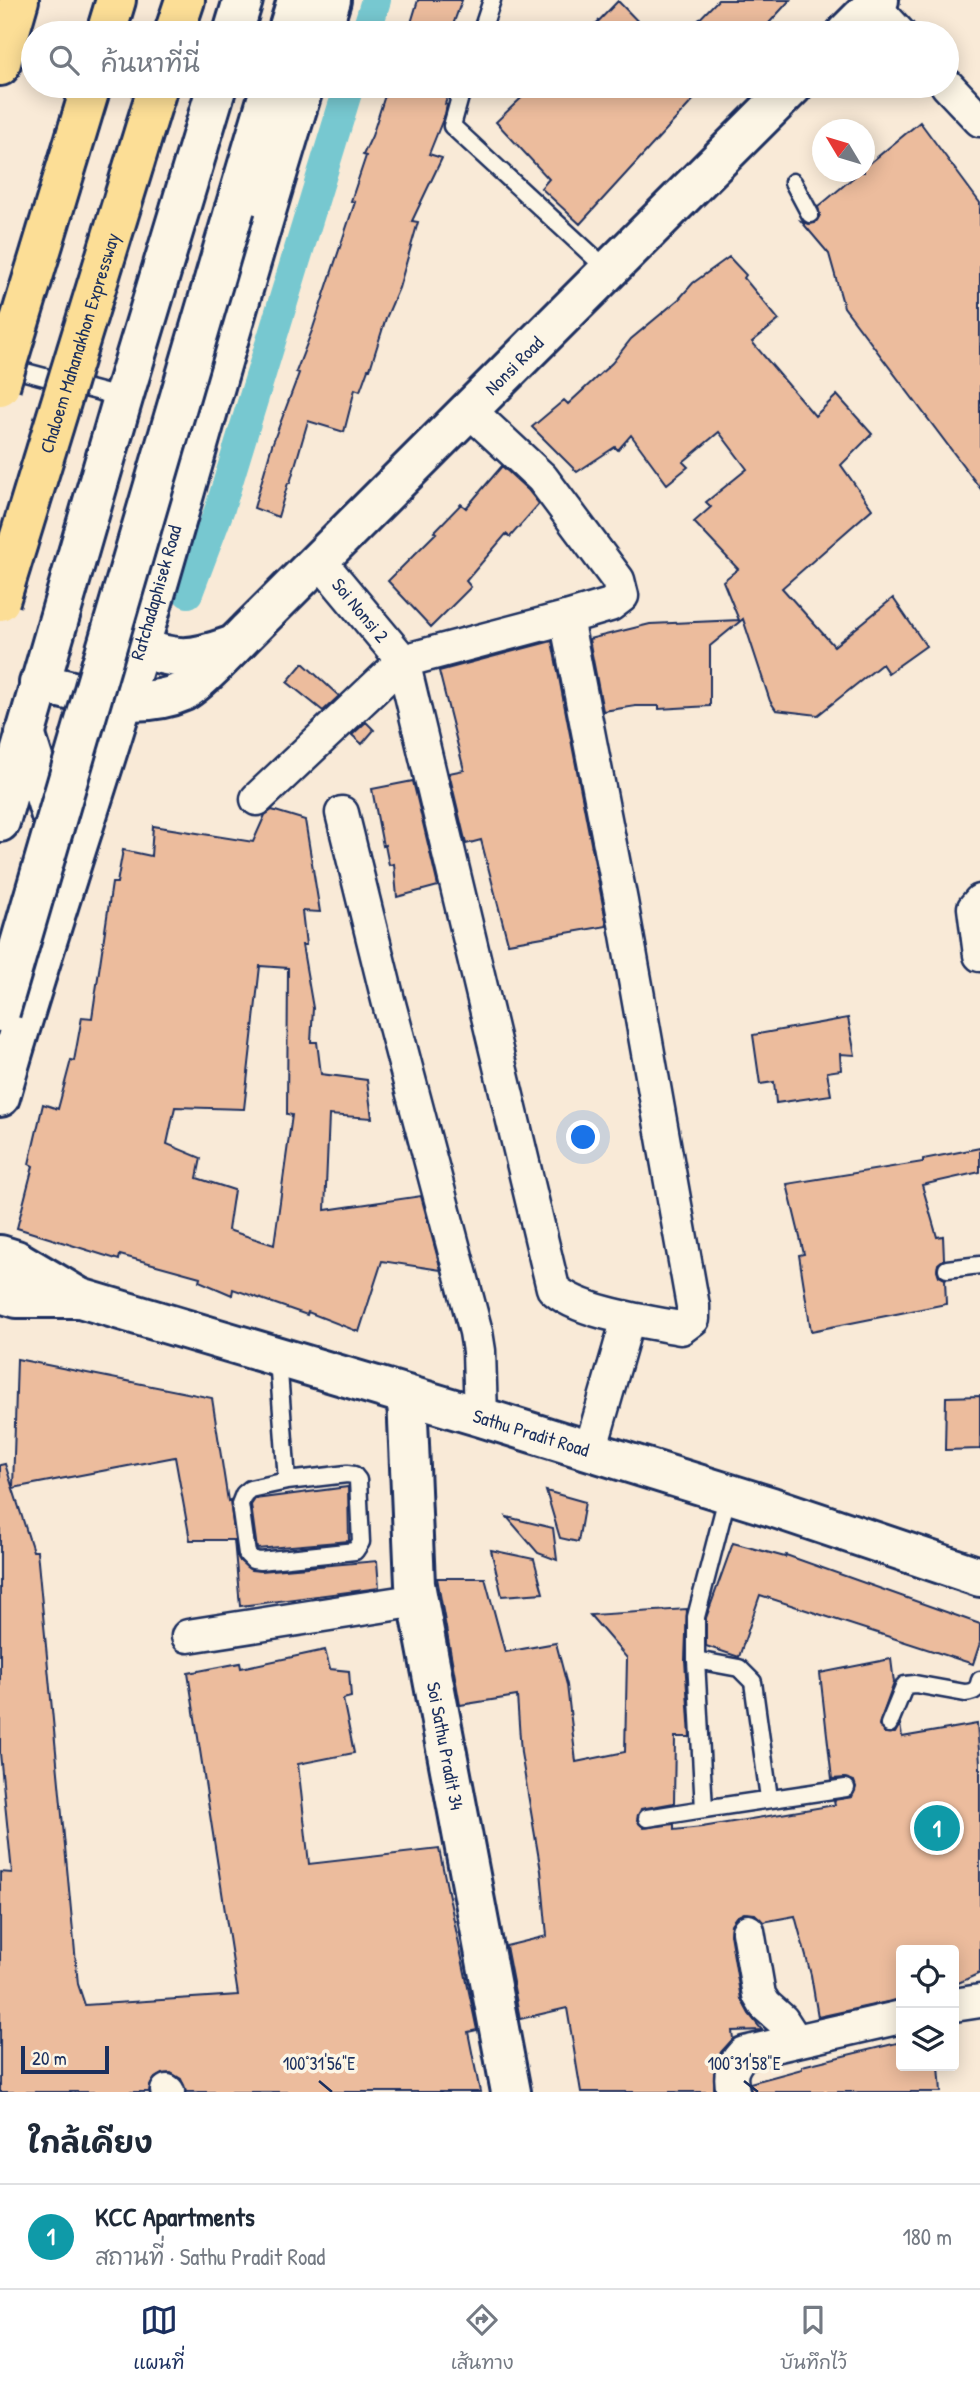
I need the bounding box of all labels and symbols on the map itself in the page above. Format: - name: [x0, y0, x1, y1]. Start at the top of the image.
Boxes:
- north arrow: [812, 119, 875, 182]
- street label: Chaloem Mahanakhon Expressway: [33, 230, 125, 456]
- street label: Nonsi Road: [479, 330, 549, 400]
- street label: Ratchadaphisek Road: [124, 522, 188, 663]
- street label: Soi Nonsi 2: [326, 572, 395, 648]
- your location: [566, 1120, 600, 1154]
- street label: Sathu Pradit Road: [470, 1402, 593, 1463]
- street label: Soi Sathu Pradit 34: [421, 1680, 470, 1812]
- pin: 1: [914, 1802, 960, 1854]
- scale bar: [21, 2043, 108, 2075]
- text: 100°31'56"E: [283, 2051, 355, 2076]
- text: 100°31'58"E: [707, 2051, 781, 2076]

